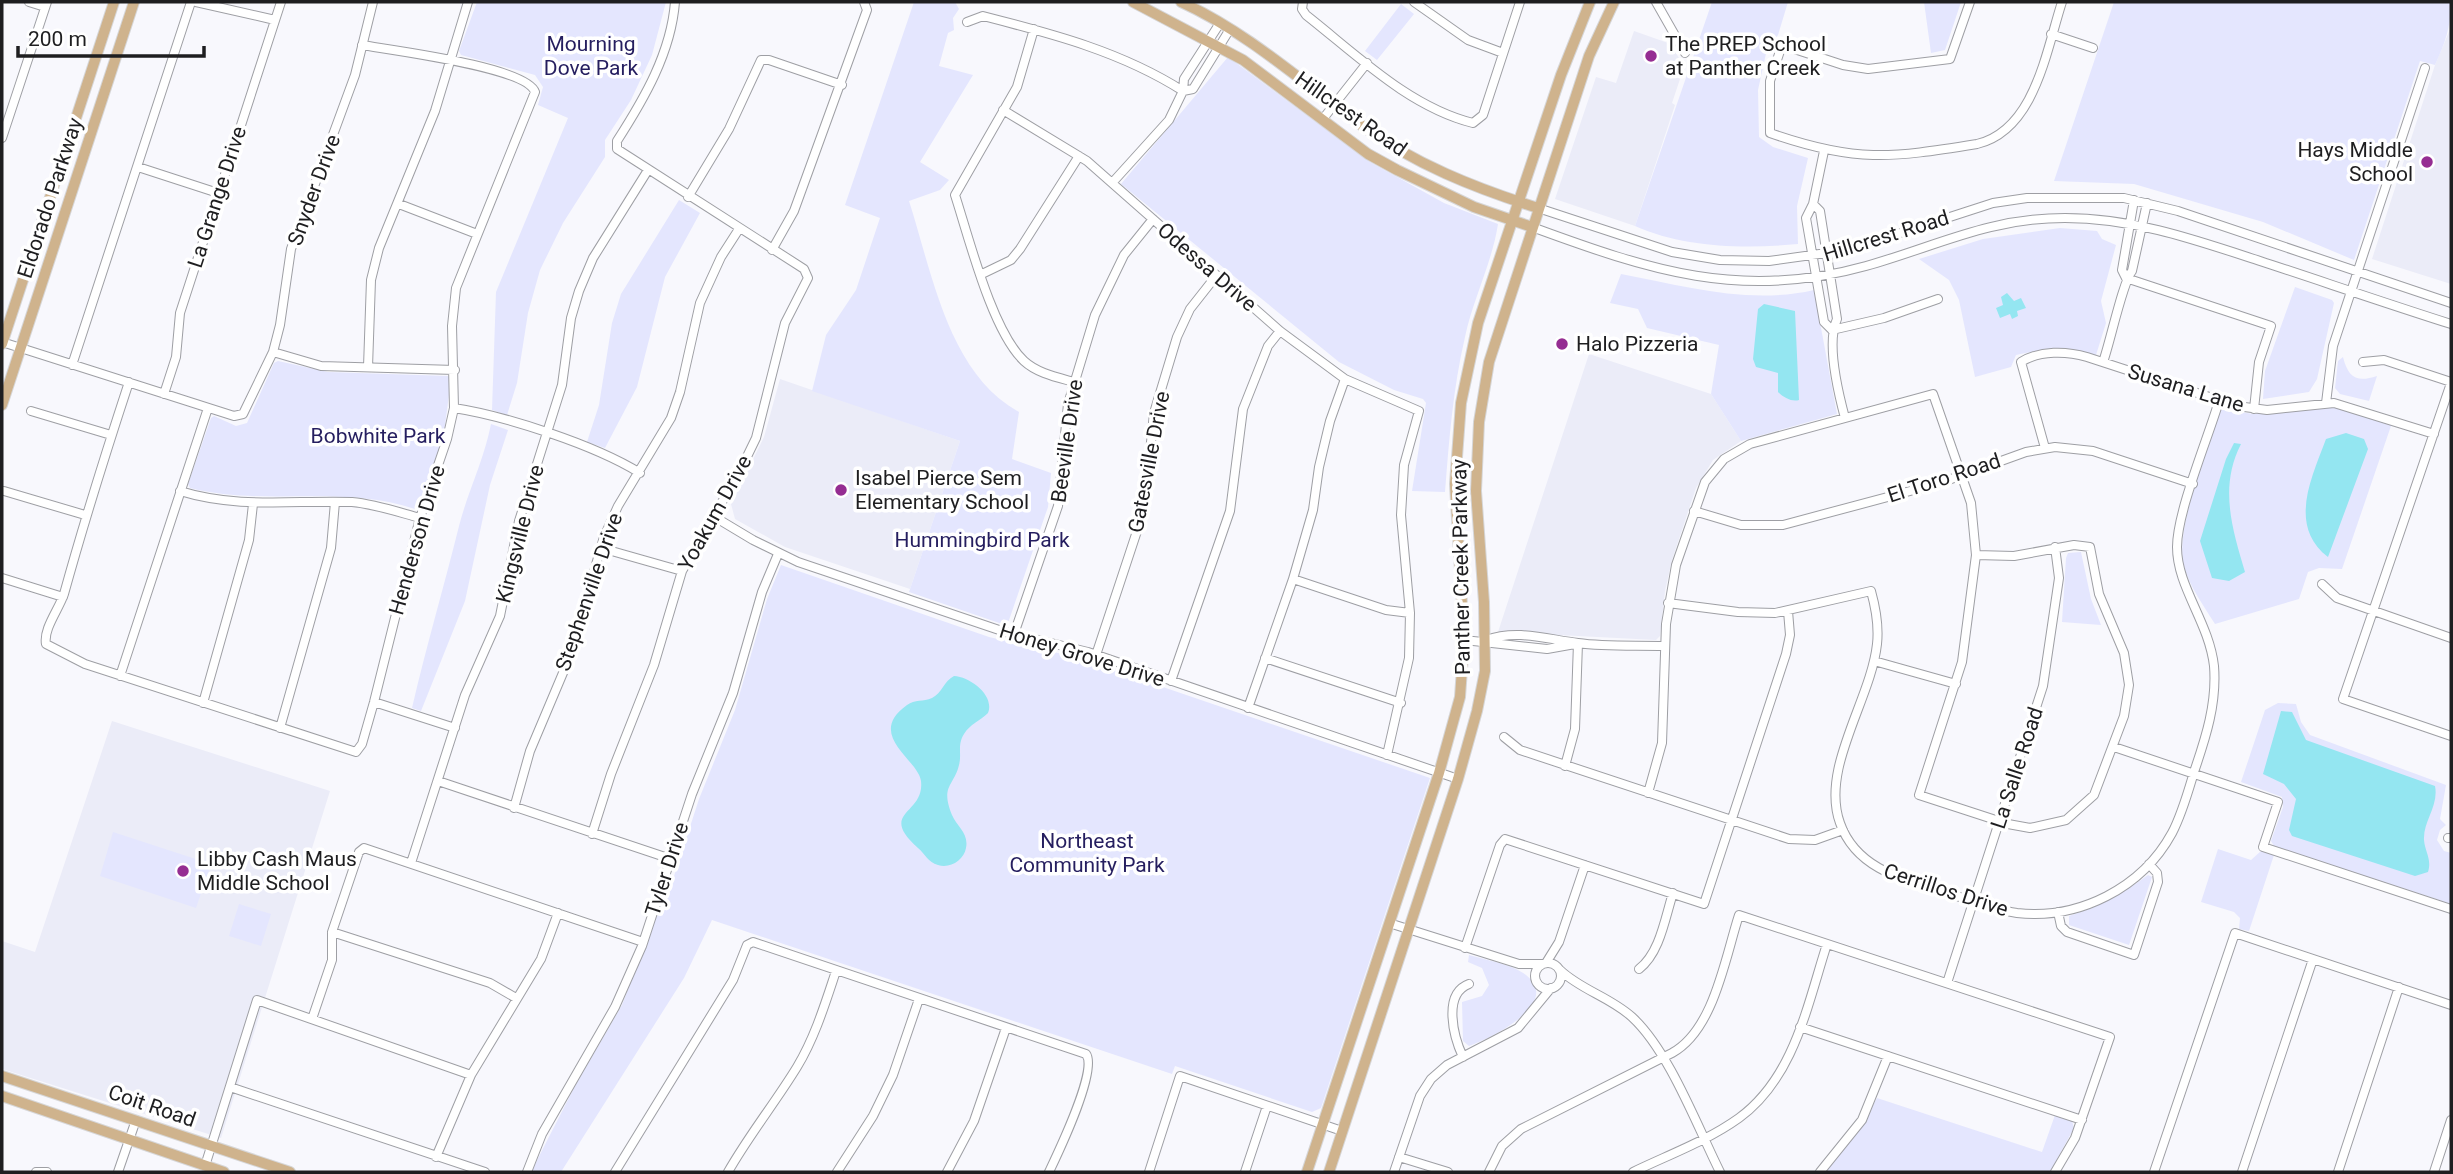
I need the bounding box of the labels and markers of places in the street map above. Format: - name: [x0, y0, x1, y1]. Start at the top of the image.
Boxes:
- place label: The PREP School at Panther Creek: [1665, 32, 1826, 80]
- marker: The PREP School at Panther Creek: [1643, 48, 1659, 64]
- place label: Hays Middle School: [2297, 138, 2413, 186]
- marker: Hays Middle School: [2419, 154, 2435, 170]
- place label: Halo Pizzeria: [1576, 332, 1699, 356]
- marker: Halo Pizzeria: [1554, 336, 1570, 352]
- place label: Isabel Pierce Sem Elementary School: [855, 466, 1029, 514]
- marker: Isabel Pierce Sem Elementary School: [833, 482, 849, 498]
- place label: Libby Cash Maus Middle School: [197, 847, 357, 895]
- marker: Libby Cash Maus Middle School: [175, 863, 191, 879]

